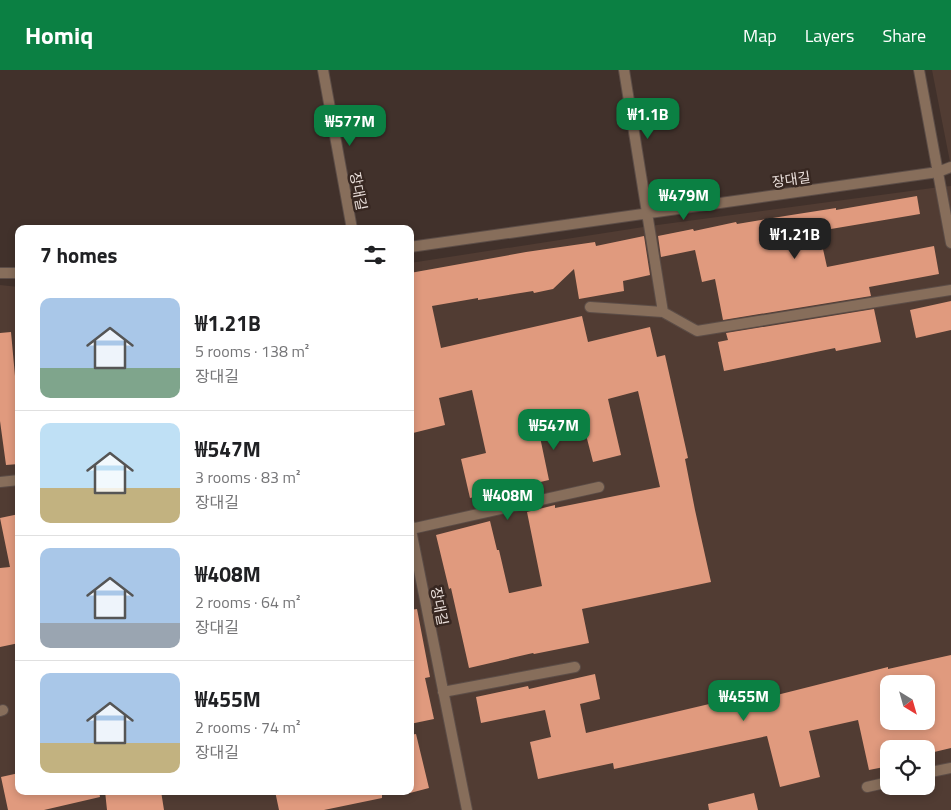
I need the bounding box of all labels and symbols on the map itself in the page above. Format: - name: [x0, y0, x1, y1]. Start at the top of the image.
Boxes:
- pin: ₩1.1B: [613, 98, 683, 140]
- pin: ₩577M: [315, 104, 385, 147]
- street label: 장대길: [770, 166, 812, 192]
- street label: 장대길: [345, 170, 373, 212]
- pin: ₩479M: [649, 178, 719, 221]
- pin: ₩1.21B: [754, 218, 836, 260]
- pin: ₩547M: [519, 408, 589, 451]
- pin: ₩408M: [473, 478, 543, 521]
- street label: 장대길: [426, 585, 454, 627]
- north arrow: [880, 675, 935, 730]
- pin: ₩455M: [709, 680, 779, 722]

